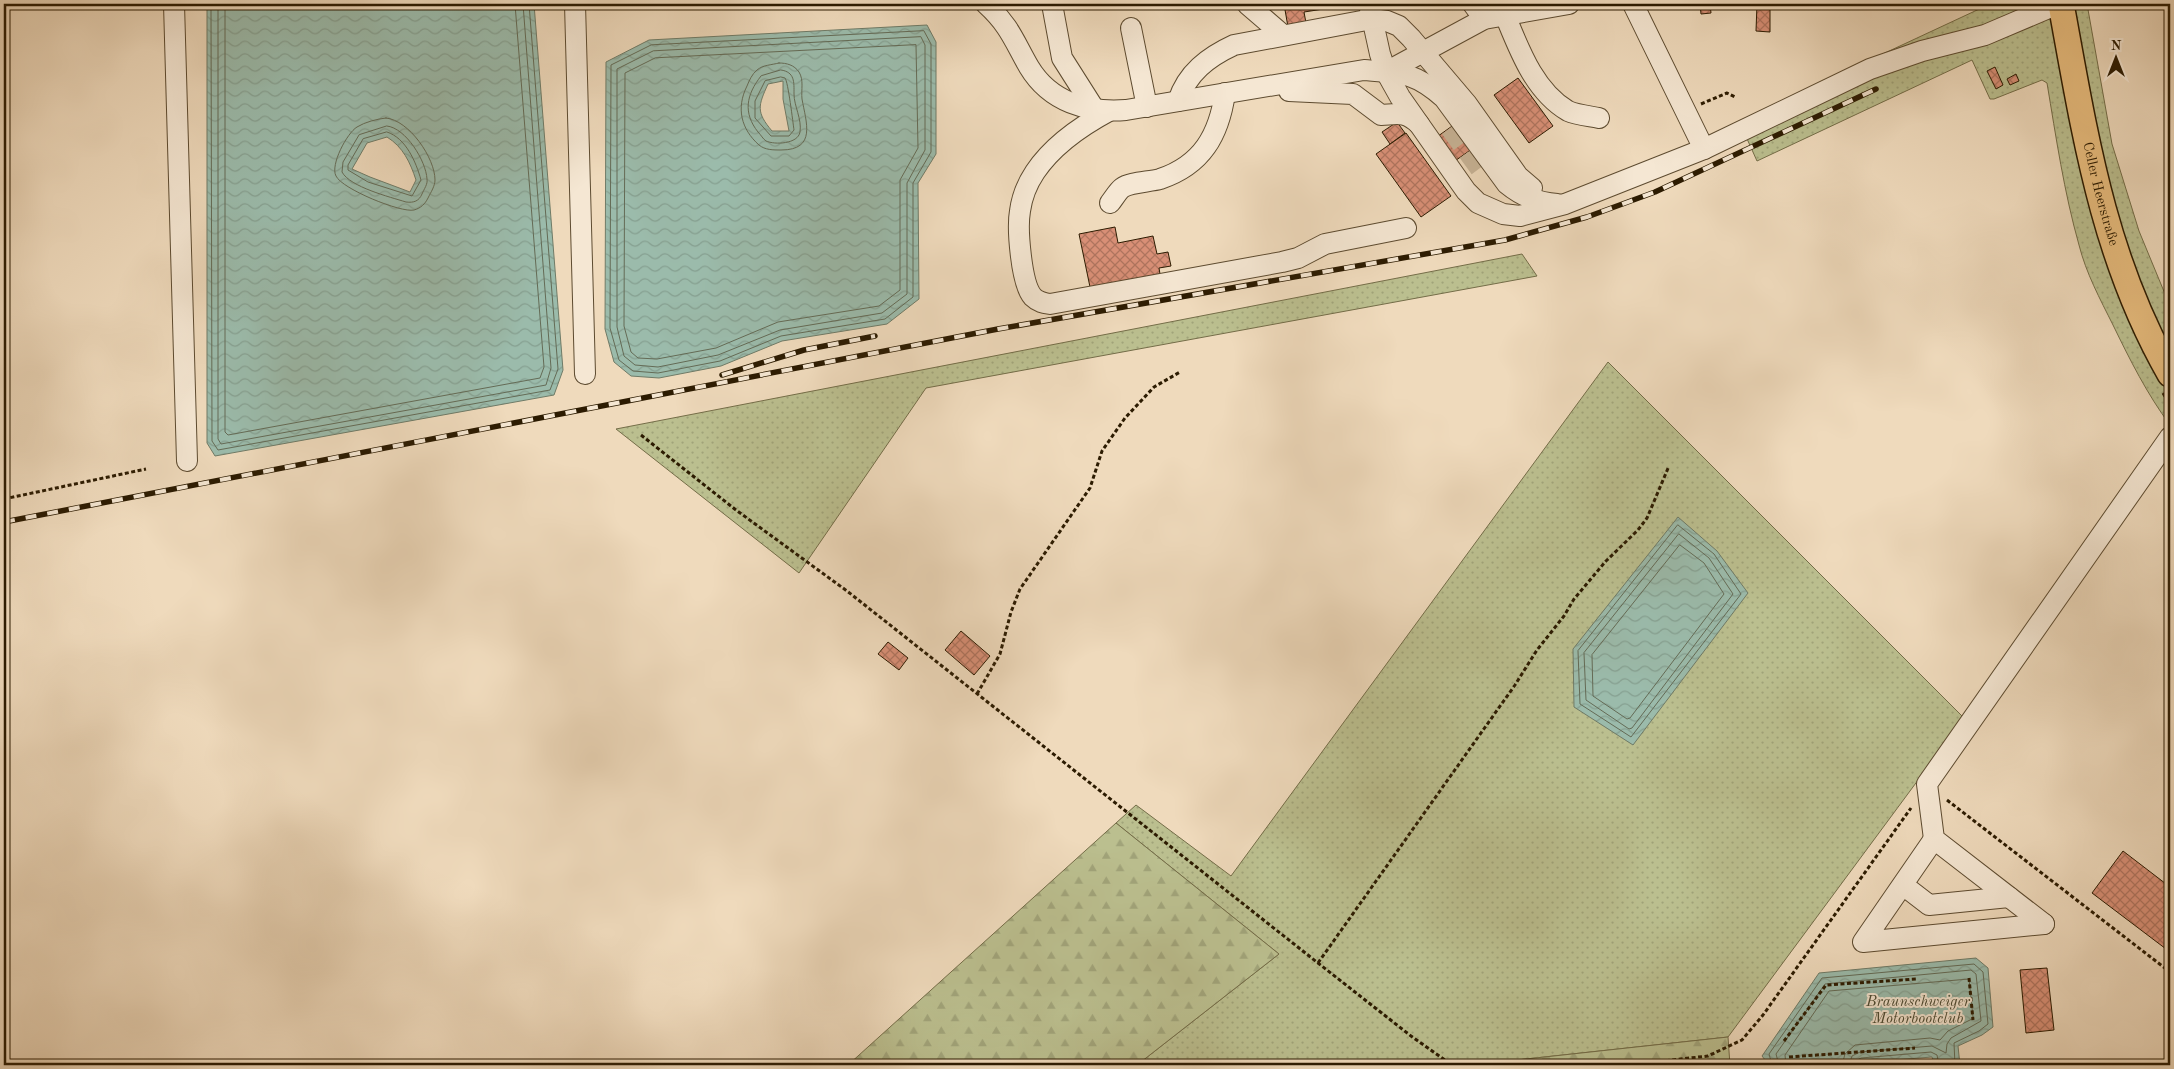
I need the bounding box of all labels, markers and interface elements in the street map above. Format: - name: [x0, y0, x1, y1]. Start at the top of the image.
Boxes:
- north arrow: [2092, 32, 2142, 82]
- text: N: [2111, 39, 2122, 53]
- street label: Celler Heerstraße: [2080, 141, 2121, 248]
- water label: Braunschweiger Motorbootclub: [1865, 995, 1971, 1027]

